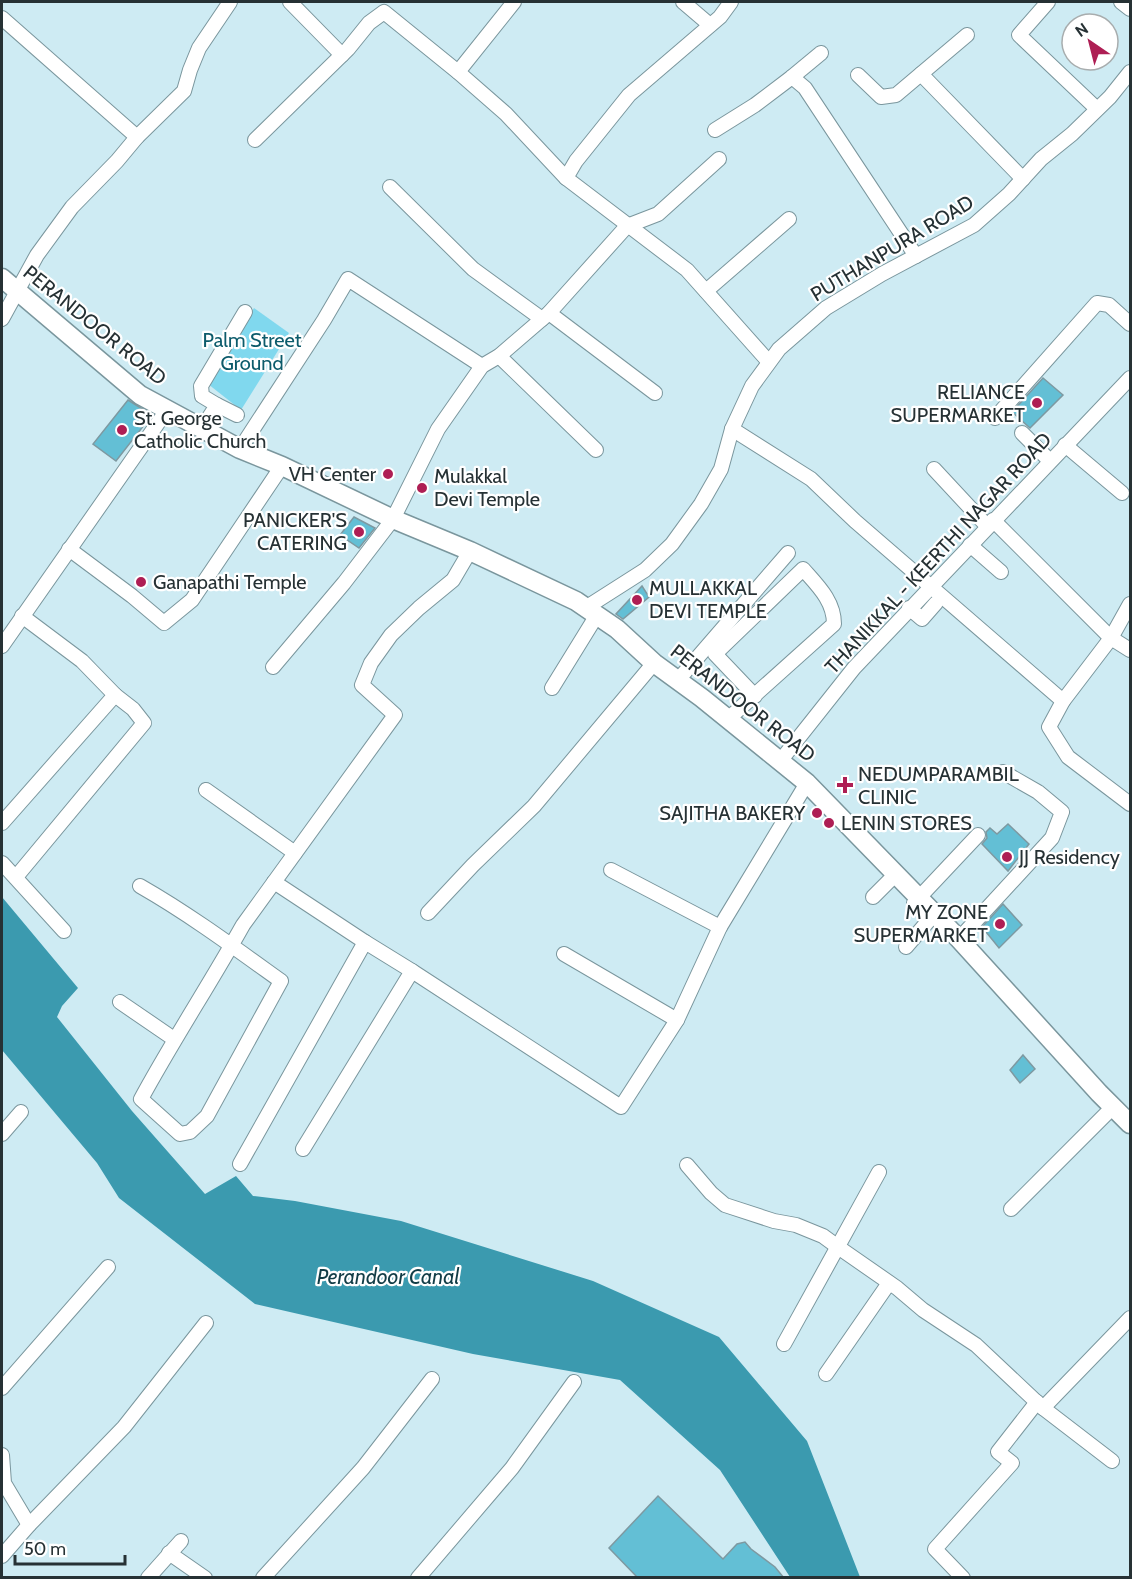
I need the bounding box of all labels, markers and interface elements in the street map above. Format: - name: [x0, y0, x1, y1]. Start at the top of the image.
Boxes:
- north arrow: [1060, 12, 1120, 72]
- text: N: [1072, 19, 1092, 41]
- street label: PUTHANPURA ROAD: [806, 190, 978, 306]
- street label: PERANDOOR ROAD: [19, 260, 171, 390]
- park label: Palm Street Ground: [203, 328, 302, 375]
- place label: RELIANCE SUPERMARKET: [891, 380, 1025, 427]
- marker: RELIANCE SUPERMARKET: [1030, 396, 1044, 410]
- place label: St. George Catholic Church: [134, 406, 266, 453]
- marker: St. George Catholic Church: [115, 423, 129, 437]
- street label: THANIKKAL - KEERTHI NAGAR ROAD: [820, 427, 1056, 679]
- place label: VH Center: [289, 462, 377, 486]
- place label: Mulakkal Devi Temple: [434, 464, 540, 511]
- marker: VH Center: [381, 467, 395, 481]
- marker: Mulakkal Devi Temple: [415, 481, 429, 495]
- place label: PANICKER'S CATERING: [243, 508, 347, 555]
- marker: PANICKER'S CATERING: [352, 525, 366, 539]
- place label: Ganapathi Temple: [153, 570, 307, 594]
- marker: Ganapathi Temple: [134, 575, 148, 589]
- place label: MULLAKKAL DEVI TEMPLE: [649, 576, 767, 623]
- marker: MULLAKKAL DEVI TEMPLE: [630, 593, 644, 607]
- street label: PERANDOOR ROAD: [666, 639, 820, 767]
- place label: NEDUMPARAMBIL CLINIC: [858, 762, 1019, 809]
- marker: NEDUMPARAMBIL CLINIC: [836, 776, 854, 794]
- place label: SAJITHA BAKERY: [659, 801, 806, 825]
- marker: SAJITHA BAKERY: [810, 806, 824, 820]
- place label: LENIN STORES: [841, 811, 972, 835]
- marker: LENIN STORES: [822, 816, 836, 830]
- place label: JJ Residency: [1018, 845, 1120, 869]
- marker: JJ Residency: [1000, 850, 1014, 864]
- place label: MY ZONE SUPERMARKET: [854, 900, 988, 947]
- marker: MY ZONE SUPERMARKET: [993, 917, 1007, 931]
- water label: Perandoor Canal: [317, 1264, 459, 1289]
- scale bar: [15, 1528, 124, 1566]
- text: 50 m: [24, 1538, 66, 1560]

